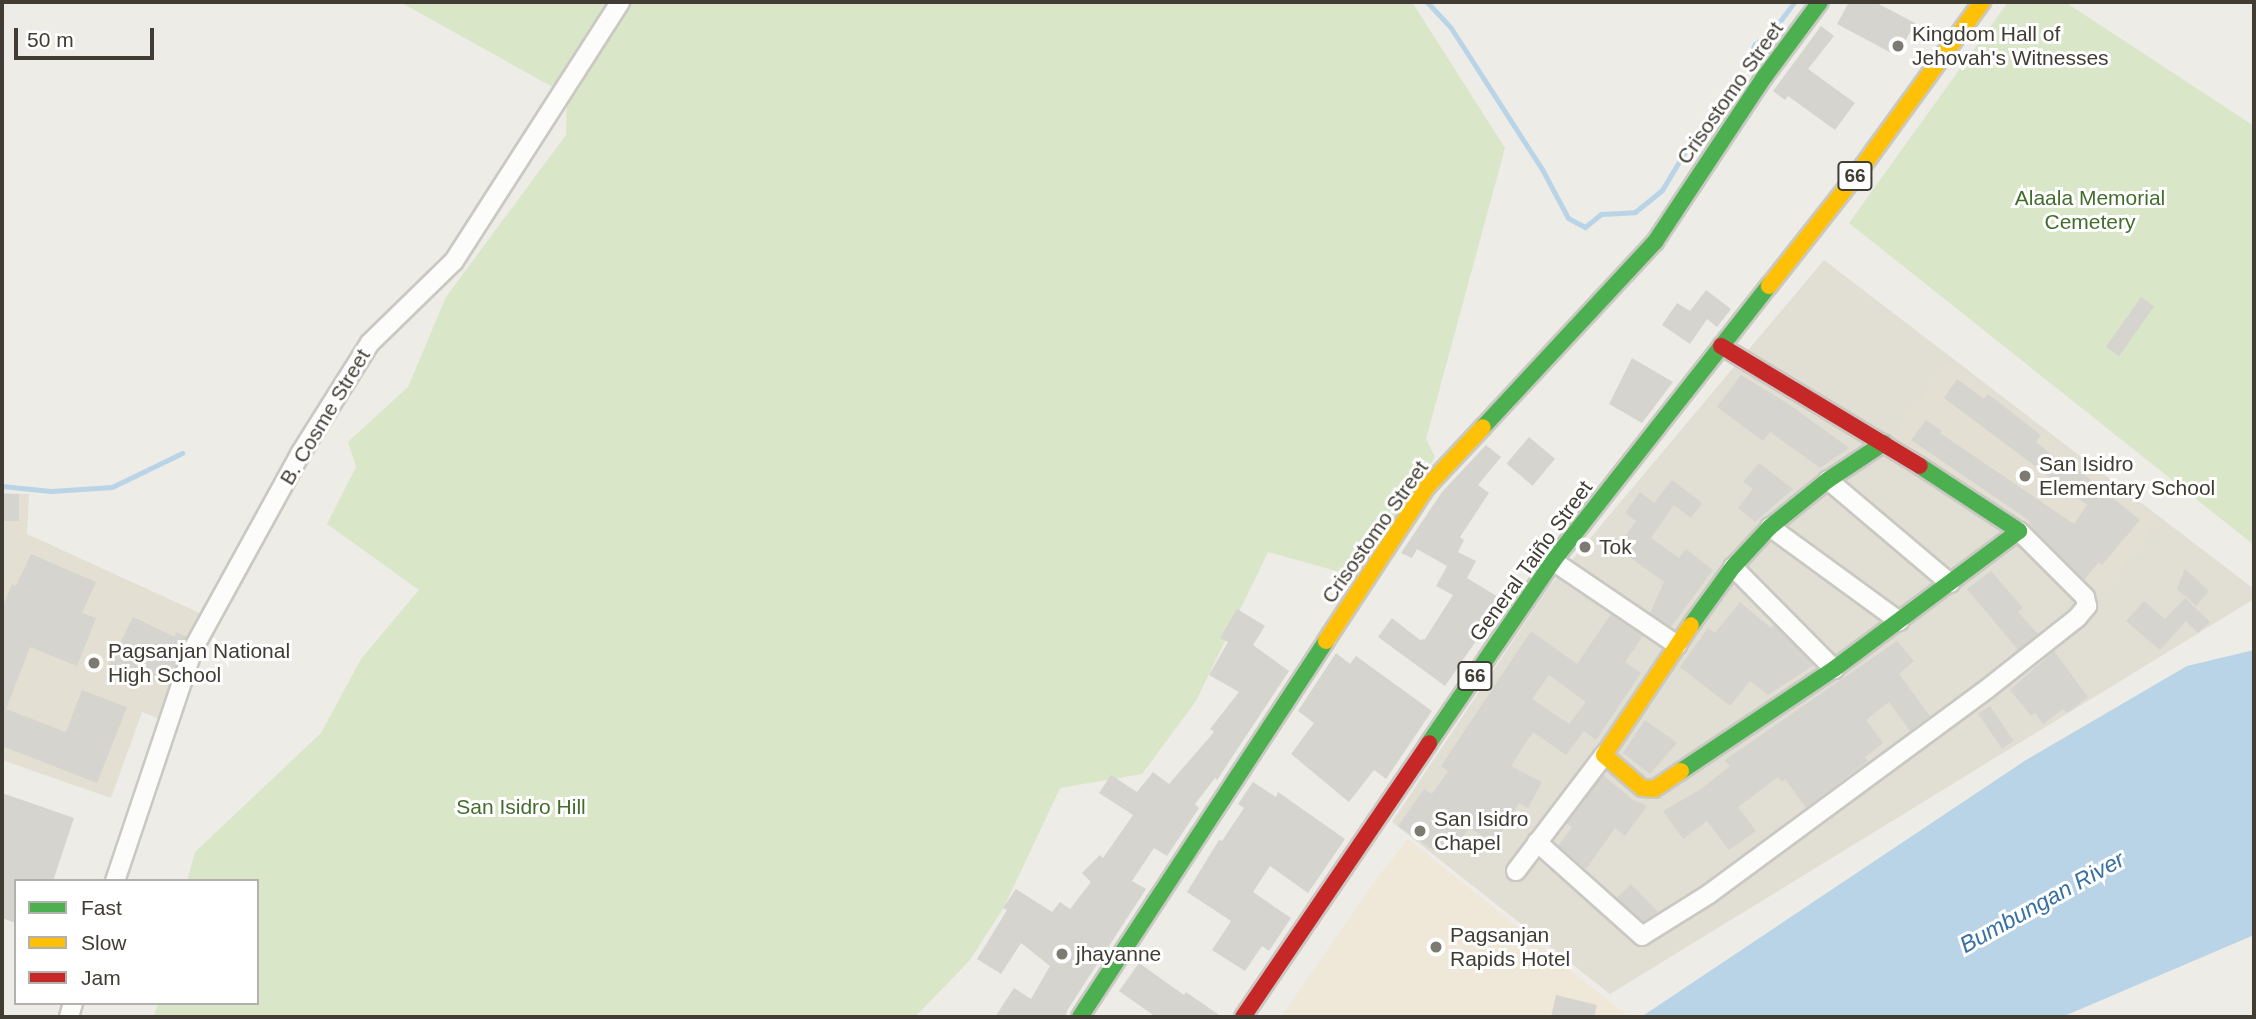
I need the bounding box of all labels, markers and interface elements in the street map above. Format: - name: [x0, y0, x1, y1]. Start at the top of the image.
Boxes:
- scale bar: [18, 14, 158, 58]
- street label: Crisostomo Street: [1671, 17, 1789, 169]
- place label: Kingdom Hall of Jehovah's Witnesses: [1912, 21, 2109, 71]
- text: 50 m: [27, 28, 74, 51]
- marker: Kingdom Hall of Jehovah's Witnesses: [1890, 38, 1906, 54]
- road number: 66: [1836, 160, 1874, 192]
- park label: Alaala Memorial Cemetery: [2015, 185, 2165, 235]
- street label: B. Cosme Street: [275, 344, 375, 490]
- place label: San Isidro Elementary School: [2039, 451, 2215, 501]
- street label: Crisostomo Street: [1316, 456, 1434, 608]
- marker: San Isidro Elementary School: [2017, 468, 2033, 484]
- street label: General Taiño Street: [1464, 476, 1598, 646]
- place label: Tok: [1599, 534, 1632, 560]
- marker: Tok: [1577, 539, 1593, 555]
- place label: Pagsanjan National High School: [108, 638, 290, 688]
- marker: Pagsanjan National High School: [86, 655, 102, 671]
- road number: 66: [1456, 660, 1494, 692]
- park label: San Isidro Hill: [456, 794, 586, 820]
- place label: San Isidro Chapel: [1434, 806, 1529, 856]
- marker: San Isidro Chapel: [1412, 823, 1428, 839]
- water label: Bumbungan River: [1955, 845, 2129, 959]
- legend: [14, 879, 259, 1005]
- text: Fast: [81, 896, 122, 919]
- place label: Pagsanjan Rapids Hotel: [1450, 922, 1570, 972]
- text: Slow: [81, 931, 127, 954]
- marker: Pagsanjan Rapids Hotel: [1428, 939, 1444, 955]
- place label: jhayanne: [1076, 941, 1161, 967]
- marker: jhayanne: [1054, 946, 1070, 962]
- text: Jam: [81, 966, 121, 989]

